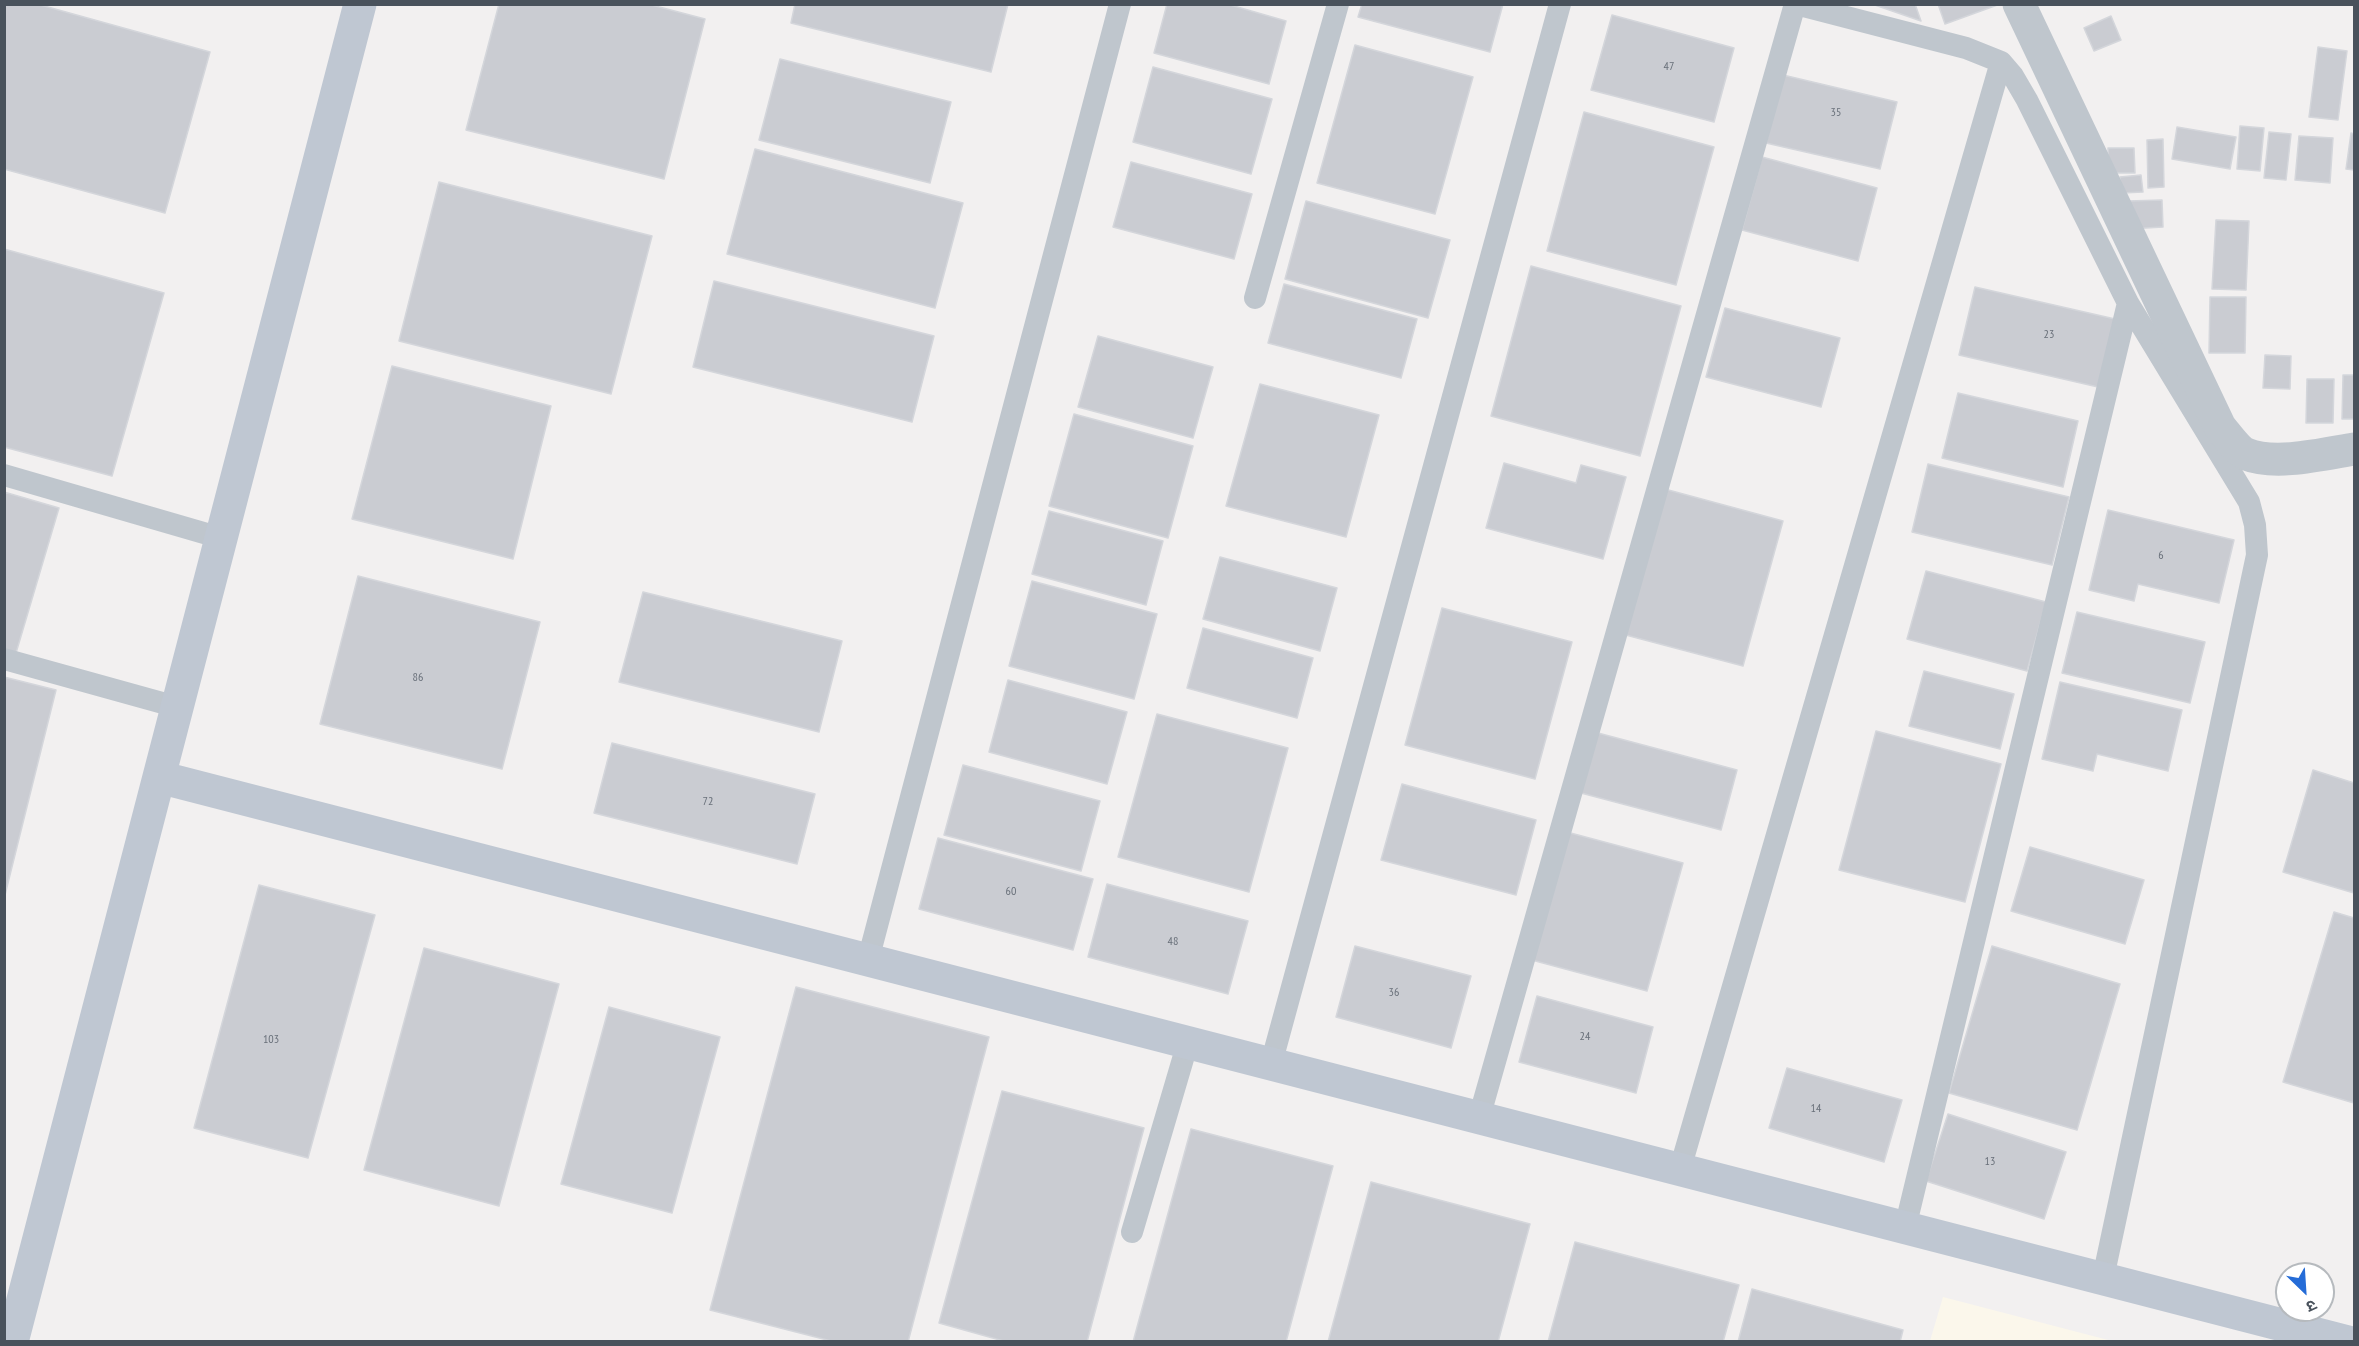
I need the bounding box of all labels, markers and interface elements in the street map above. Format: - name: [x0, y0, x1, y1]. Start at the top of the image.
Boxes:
- house number: 47: [1664, 60, 1674, 74]
- house number: 35: [1831, 106, 1841, 120]
- house number: 23: [2044, 328, 2054, 342]
- house number: 6: [2158, 549, 2164, 563]
- house number: 86: [413, 671, 423, 685]
- house number: 72: [703, 795, 713, 809]
- house number: 60: [1006, 885, 1016, 899]
- house number: 48: [1168, 935, 1178, 949]
- house number: 36: [1389, 986, 1399, 1000]
- house number: 24: [1580, 1030, 1590, 1044]
- house number: 103: [263, 1033, 279, 1047]
- house number: 14: [1811, 1102, 1821, 1116]
- house number: 13: [1985, 1155, 1995, 1169]
- north arrow: [2275, 1262, 2335, 1322]
- text: उ: [2303, 1295, 2320, 1318]

